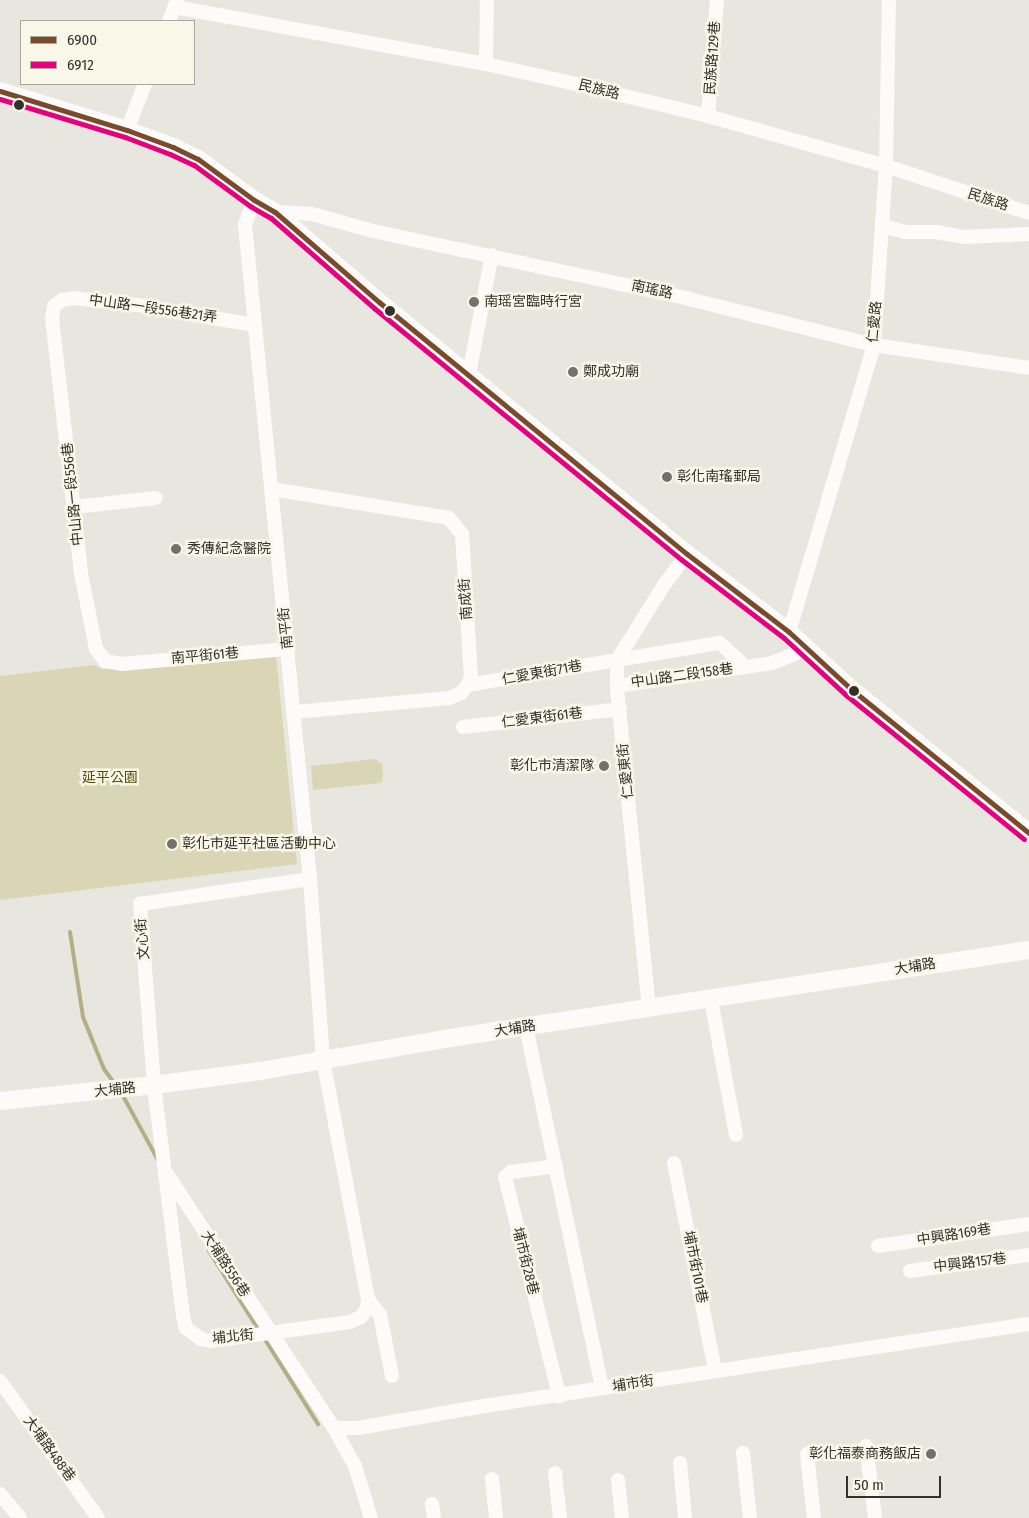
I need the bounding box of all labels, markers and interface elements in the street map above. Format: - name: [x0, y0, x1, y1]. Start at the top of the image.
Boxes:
- legend: [20, 20, 195, 85]
- street label: 民族路129巷: [702, 20, 724, 96]
- text: 6900: [67, 31, 97, 49]
- text: 6912: [67, 56, 94, 74]
- street label: 民族路: [577, 77, 621, 103]
- unlabelled marker: [14, 100, 24, 110]
- street label: 民族路: [965, 186, 1011, 214]
- street label: 南瑤路: [630, 277, 674, 303]
- street label: 中山路一段556巷21弄: [88, 292, 218, 326]
- place label: 南瑶宮臨時行宮: [484, 294, 582, 310]
- marker: 南瑶宮臨時行宮: [468, 296, 480, 308]
- street label: 仁愛路: [865, 300, 885, 344]
- unlabelled marker: [385, 306, 395, 316]
- place label: 鄭成功廟: [583, 364, 639, 380]
- marker: 鄭成功廟: [567, 366, 579, 378]
- street label: 中山路一段556巷: [59, 442, 87, 546]
- place label: 彰化南瑤郵局: [677, 469, 761, 485]
- marker: 彰化南瑤郵局: [661, 471, 673, 483]
- place label: 秀傳紀念醫院: [187, 541, 271, 557]
- marker: 秀傳紀念醫院: [169, 542, 183, 556]
- street label: 南成街: [456, 577, 476, 621]
- street label: 南平街: [275, 606, 297, 650]
- street label: 南平街61巷: [171, 645, 239, 667]
- street label: 仁愛東街71巷: [501, 658, 583, 688]
- street label: 中山路二段158巷: [630, 661, 734, 691]
- unlabelled marker: [849, 686, 859, 696]
- street label: 仁愛東街61巷: [500, 705, 584, 731]
- street label: 仁愛東街: [615, 742, 637, 800]
- place label: 彰化市清潔隊: [510, 758, 594, 774]
- marker: 彰化市清潔隊: [598, 760, 610, 772]
- park label: 延平公園: [82, 770, 138, 786]
- place label: 彰化市延平社區活動中心: [182, 836, 336, 852]
- marker: 彰化市延平社區活動中心: [166, 838, 178, 850]
- street label: 文心街: [133, 917, 153, 961]
- street label: 大埔路: [893, 955, 937, 979]
- street label: 大埔路: [493, 1017, 537, 1041]
- street label: 大埔路: [93, 1079, 137, 1101]
- street label: 中興路169巷: [916, 1221, 992, 1249]
- street label: 埔市街28巷: [508, 1225, 542, 1297]
- street label: 大埔路556巷: [197, 1228, 253, 1300]
- street label: 埔市街101巷: [680, 1229, 710, 1305]
- street label: 中興路157巷: [933, 1250, 1007, 1276]
- street label: 埔北街: [211, 1326, 255, 1348]
- street label: 埔市街: [611, 1372, 655, 1396]
- street label: 大埔路488巷: [20, 1413, 78, 1485]
- place label: 彰化福泰商務飯店: [809, 1446, 921, 1462]
- marker: 彰化福泰商務飯店: [925, 1448, 937, 1460]
- scale bar: [849, 1466, 944, 1498]
- text: 50 m: [854, 1476, 884, 1494]

